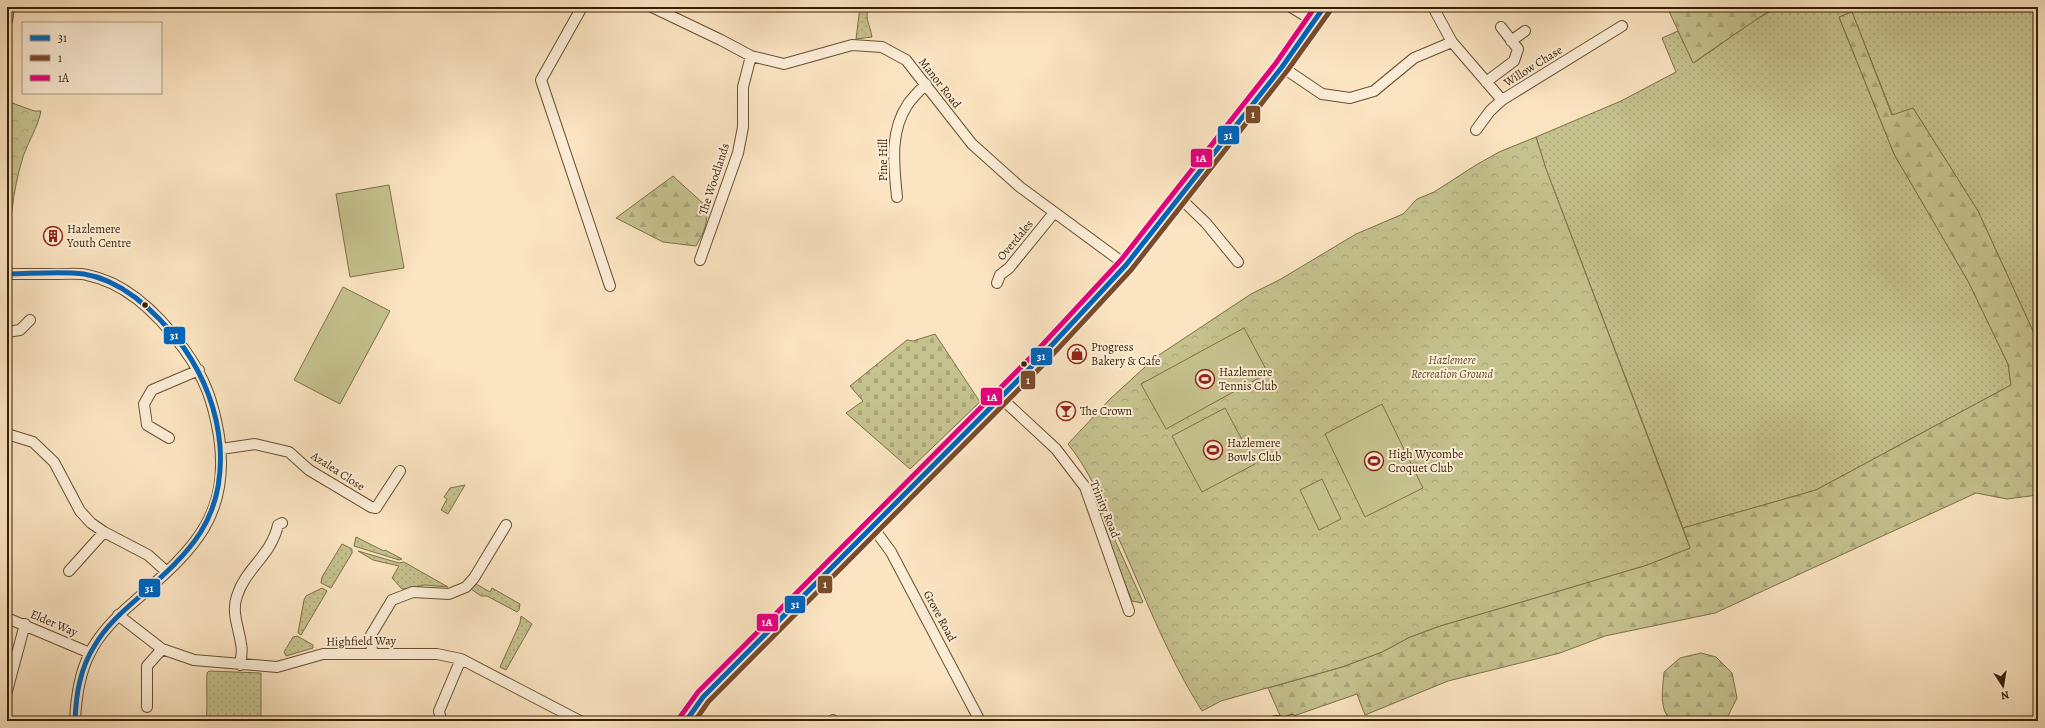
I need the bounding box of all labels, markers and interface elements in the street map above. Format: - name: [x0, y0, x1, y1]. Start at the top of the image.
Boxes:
- legend: [22, 22, 162, 94]
- text: 31: [58, 30, 67, 46]
- street label: Willow Chase: [1500, 42, 1565, 91]
- text: 1: [58, 50, 62, 66]
- street label: Manor Road: [915, 54, 965, 112]
- text: 1A: [58, 70, 70, 86]
- line badge: 1: [1245, 105, 1261, 124]
- text: 1: [1251, 107, 1255, 122]
- line badge: 31: [1217, 125, 1240, 145]
- text: 31: [1224, 128, 1232, 143]
- street label: Pine Hill: [875, 139, 891, 181]
- street label: The Woodlands: [695, 141, 733, 217]
- line badge: 1A: [1190, 148, 1213, 168]
- text: 1A: [1196, 151, 1207, 166]
- street label: Overdales: [993, 216, 1037, 264]
- place label: Hazlemere Youth Centre: [66, 221, 131, 251]
- building icon: Hazlemere Youth Centre: [42, 225, 64, 247]
- unlabelled marker: [140, 300, 150, 310]
- line badge: 31: [163, 326, 186, 345]
- text: 31: [170, 328, 178, 343]
- place label: Progress Bakery & Cafe: [1091, 339, 1160, 369]
- shop icon: Progress Bakery & Cafe: [1066, 343, 1088, 365]
- line badge: 31: [1030, 347, 1053, 366]
- text: 31: [1037, 349, 1045, 364]
- park label: Hazlemere Recreation Ground: [1411, 352, 1494, 382]
- unlabelled marker: [1019, 359, 1029, 369]
- place label: Hazlemere Tennis Club: [1219, 364, 1277, 394]
- sports icon: Hazlemere Tennis Club: [1194, 368, 1216, 390]
- line badge: 1: [1020, 370, 1036, 390]
- text: 1: [1026, 373, 1030, 388]
- line badge: 1A: [980, 387, 1003, 406]
- text: 1A: [987, 390, 998, 405]
- bar icon: The Crown: [1055, 400, 1077, 422]
- place label: The Crown: [1080, 403, 1133, 419]
- place label: Hazlemere Bowls Club: [1227, 435, 1281, 465]
- sports icon: Hazlemere Bowls Club: [1202, 439, 1224, 461]
- place label: High Wycombe Croquet Club: [1388, 446, 1463, 476]
- street label: Azalea Close: [307, 447, 368, 494]
- sports icon: High Wycombe Croquet Club: [1363, 450, 1385, 472]
- street label: Trinity Road: [1086, 478, 1124, 541]
- line badge: 1: [817, 575, 833, 594]
- text: 1: [823, 577, 827, 592]
- line badge: 31: [138, 578, 161, 598]
- text: 31: [145, 581, 153, 596]
- street label: Grove Road: [920, 588, 960, 645]
- line badge: 31: [784, 595, 806, 614]
- text: 31: [791, 597, 799, 612]
- street label: Elder Way: [28, 606, 81, 640]
- line badge: 1A: [756, 613, 779, 632]
- text: 1A: [762, 615, 773, 630]
- street label: Highfield Way: [326, 632, 397, 650]
- north arrow: [1983, 666, 2023, 706]
- text: N: [1999, 687, 2010, 703]

